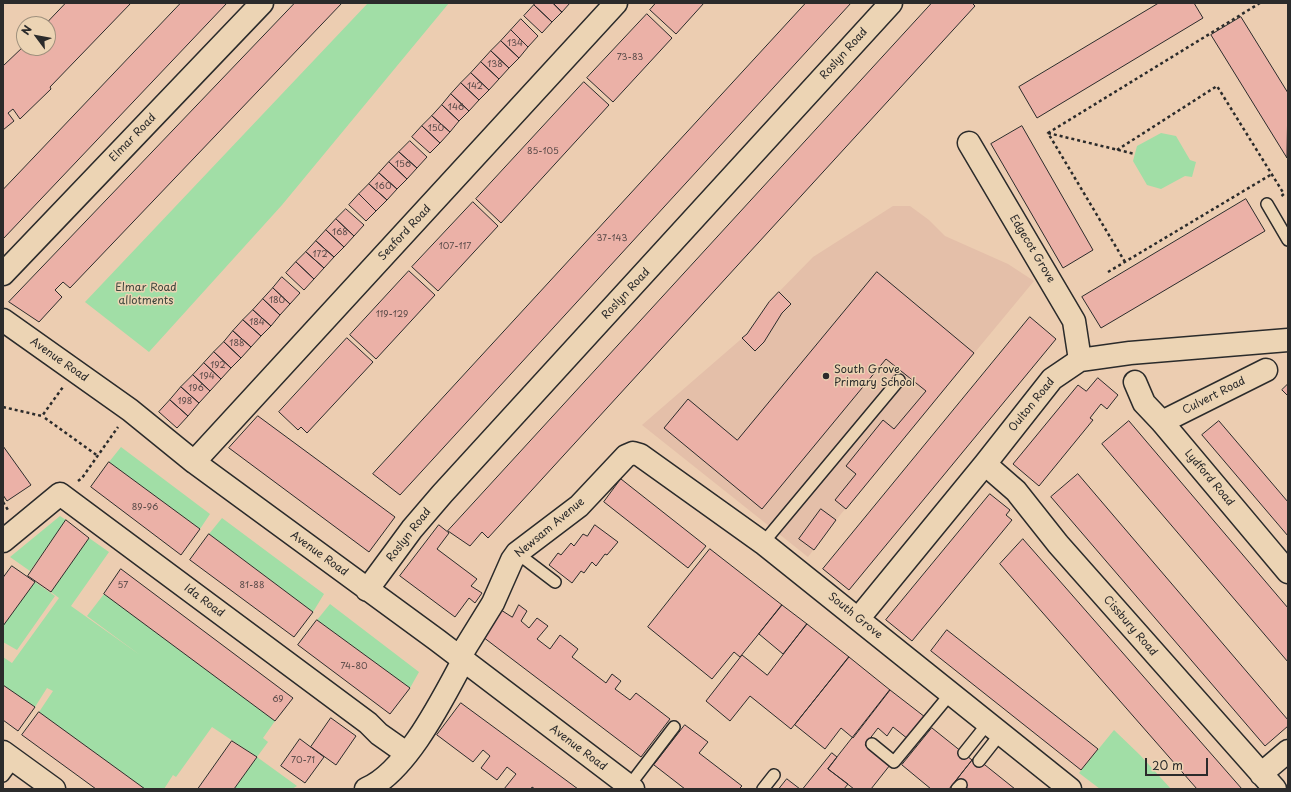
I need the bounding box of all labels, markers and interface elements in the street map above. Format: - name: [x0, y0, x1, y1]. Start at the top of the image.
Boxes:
- north arrow: [16, 16, 56, 56]
- text: N: [17, 22, 36, 38]
- street label: Roslyn Road: [817, 26, 871, 82]
- house number: 134: [507, 39, 523, 49]
- house number: 73-83: [617, 53, 643, 63]
- house number: 138: [487, 60, 503, 70]
- house number: 142: [467, 82, 483, 92]
- house number: 146: [448, 103, 464, 113]
- street label: Elmar Road: [107, 111, 159, 165]
- house number: 150: [428, 124, 444, 134]
- house number: 85-105: [527, 147, 559, 157]
- house number: 156: [395, 160, 411, 170]
- house number: 160: [375, 182, 391, 192]
- street label: Seaford Road: [376, 202, 434, 264]
- street label: Edgecot Grove: [1007, 213, 1057, 285]
- house number: 168: [332, 228, 348, 238]
- house number: 37-143: [597, 234, 627, 244]
- house number: 107-117: [439, 242, 471, 252]
- house number: 172: [312, 250, 328, 260]
- street label: Roslyn Road: [599, 266, 653, 322]
- park label: Elmar Road allotments: [115, 281, 177, 307]
- house number: 180: [269, 296, 285, 306]
- house number: 119-129: [376, 310, 408, 320]
- house number: 184: [249, 318, 265, 328]
- street label: Avenue Road: [27, 335, 91, 385]
- house number: 188: [229, 339, 245, 349]
- house number: 192: [210, 361, 226, 371]
- place label: South Grove Primary School: [834, 363, 915, 389]
- marker: South Grove Primary School: [821, 371, 831, 381]
- house number: 194: [199, 372, 215, 382]
- street label: Culvert Road: [1180, 375, 1248, 417]
- street label: Oulton Road: [1006, 376, 1058, 434]
- house number: 196: [188, 384, 204, 394]
- house number: 198: [178, 397, 192, 407]
- street label: Lydford Road: [1182, 447, 1236, 509]
- street label: Newsam Avenue: [513, 495, 587, 561]
- house number: 89-96: [132, 503, 158, 513]
- street label: Roslyn Road: [384, 505, 434, 565]
- street label: Avenue Road: [288, 529, 350, 579]
- house number: 57: [118, 581, 128, 591]
- house number: 81-88: [239, 581, 265, 591]
- street label: Ida Road: [181, 582, 227, 620]
- street label: South Grove: [825, 590, 885, 642]
- street label: Cissbury Road: [1100, 593, 1160, 659]
- house number: 74-80: [340, 662, 368, 672]
- house number: 69: [272, 695, 284, 705]
- street label: Avenue Road: [547, 722, 609, 774]
- scale bar: [1147, 750, 1210, 776]
- house number: 70-71: [291, 756, 315, 766]
- text: 20 m: [1152, 756, 1183, 774]

